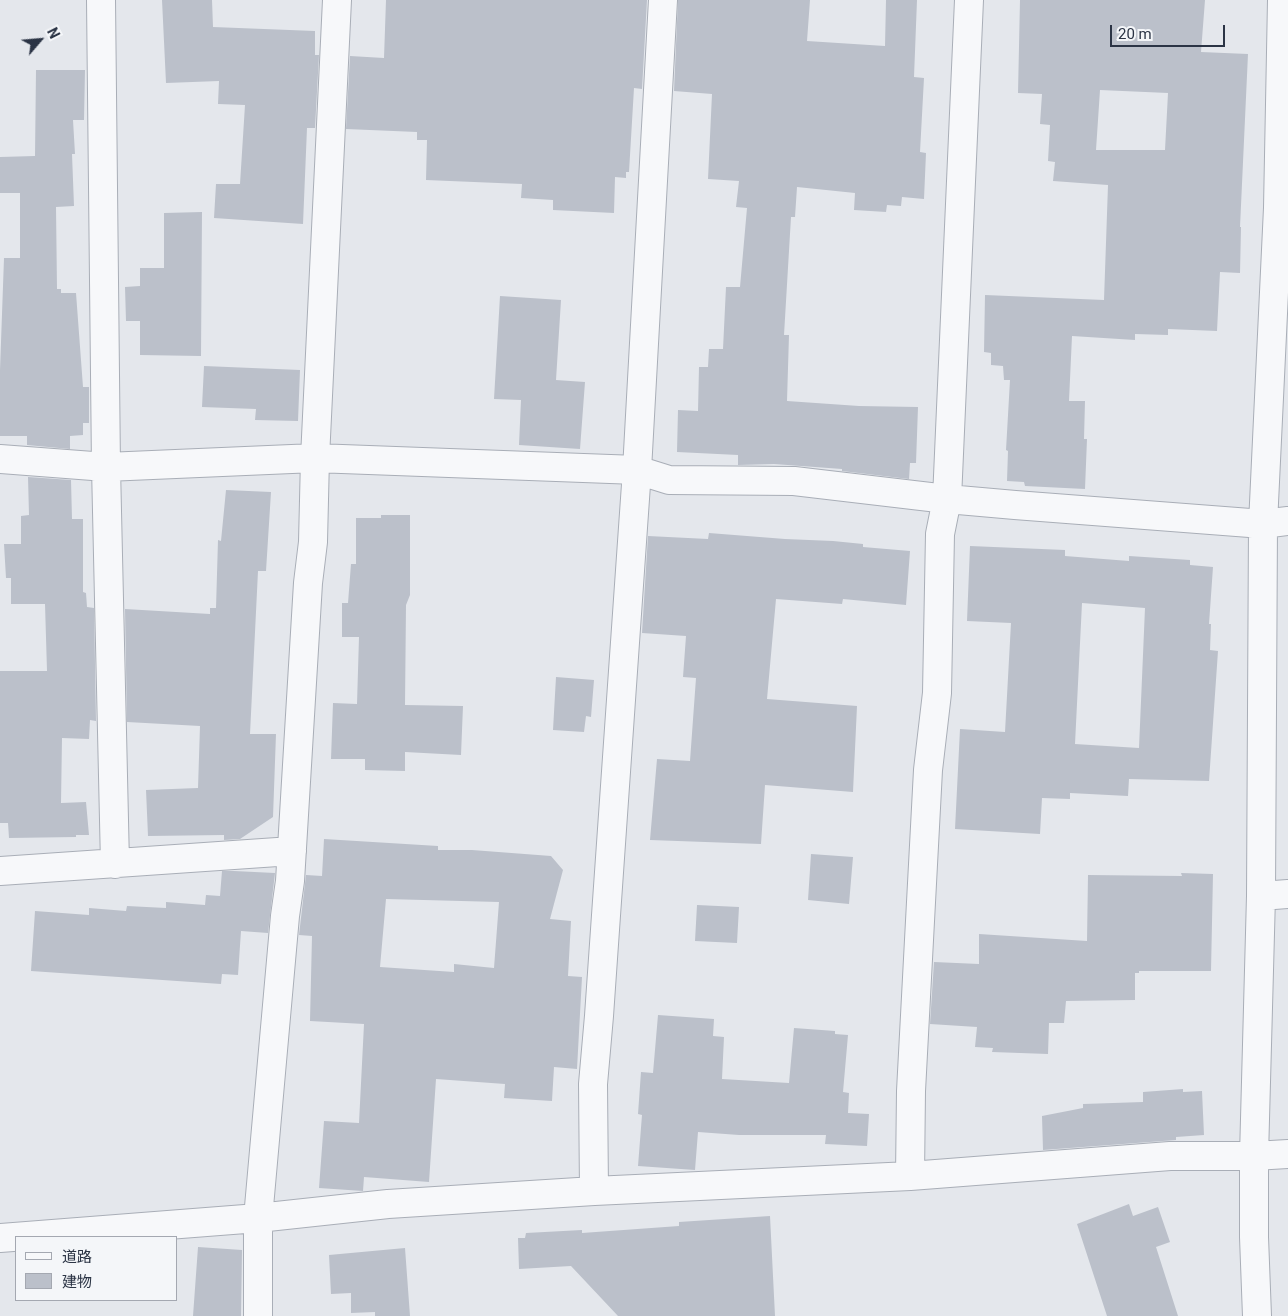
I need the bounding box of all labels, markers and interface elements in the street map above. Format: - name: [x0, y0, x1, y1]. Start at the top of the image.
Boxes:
- north arrow: [15, 15, 65, 65]
- scale bar: [1113, 15, 1228, 47]
- text: N: [44, 25, 63, 41]
- text: 20 m: [1118, 25, 1152, 43]
- legend: [15, 1236, 178, 1301]
- text: 道路: [62, 1248, 92, 1266]
- text: 建物: [62, 1273, 92, 1291]

